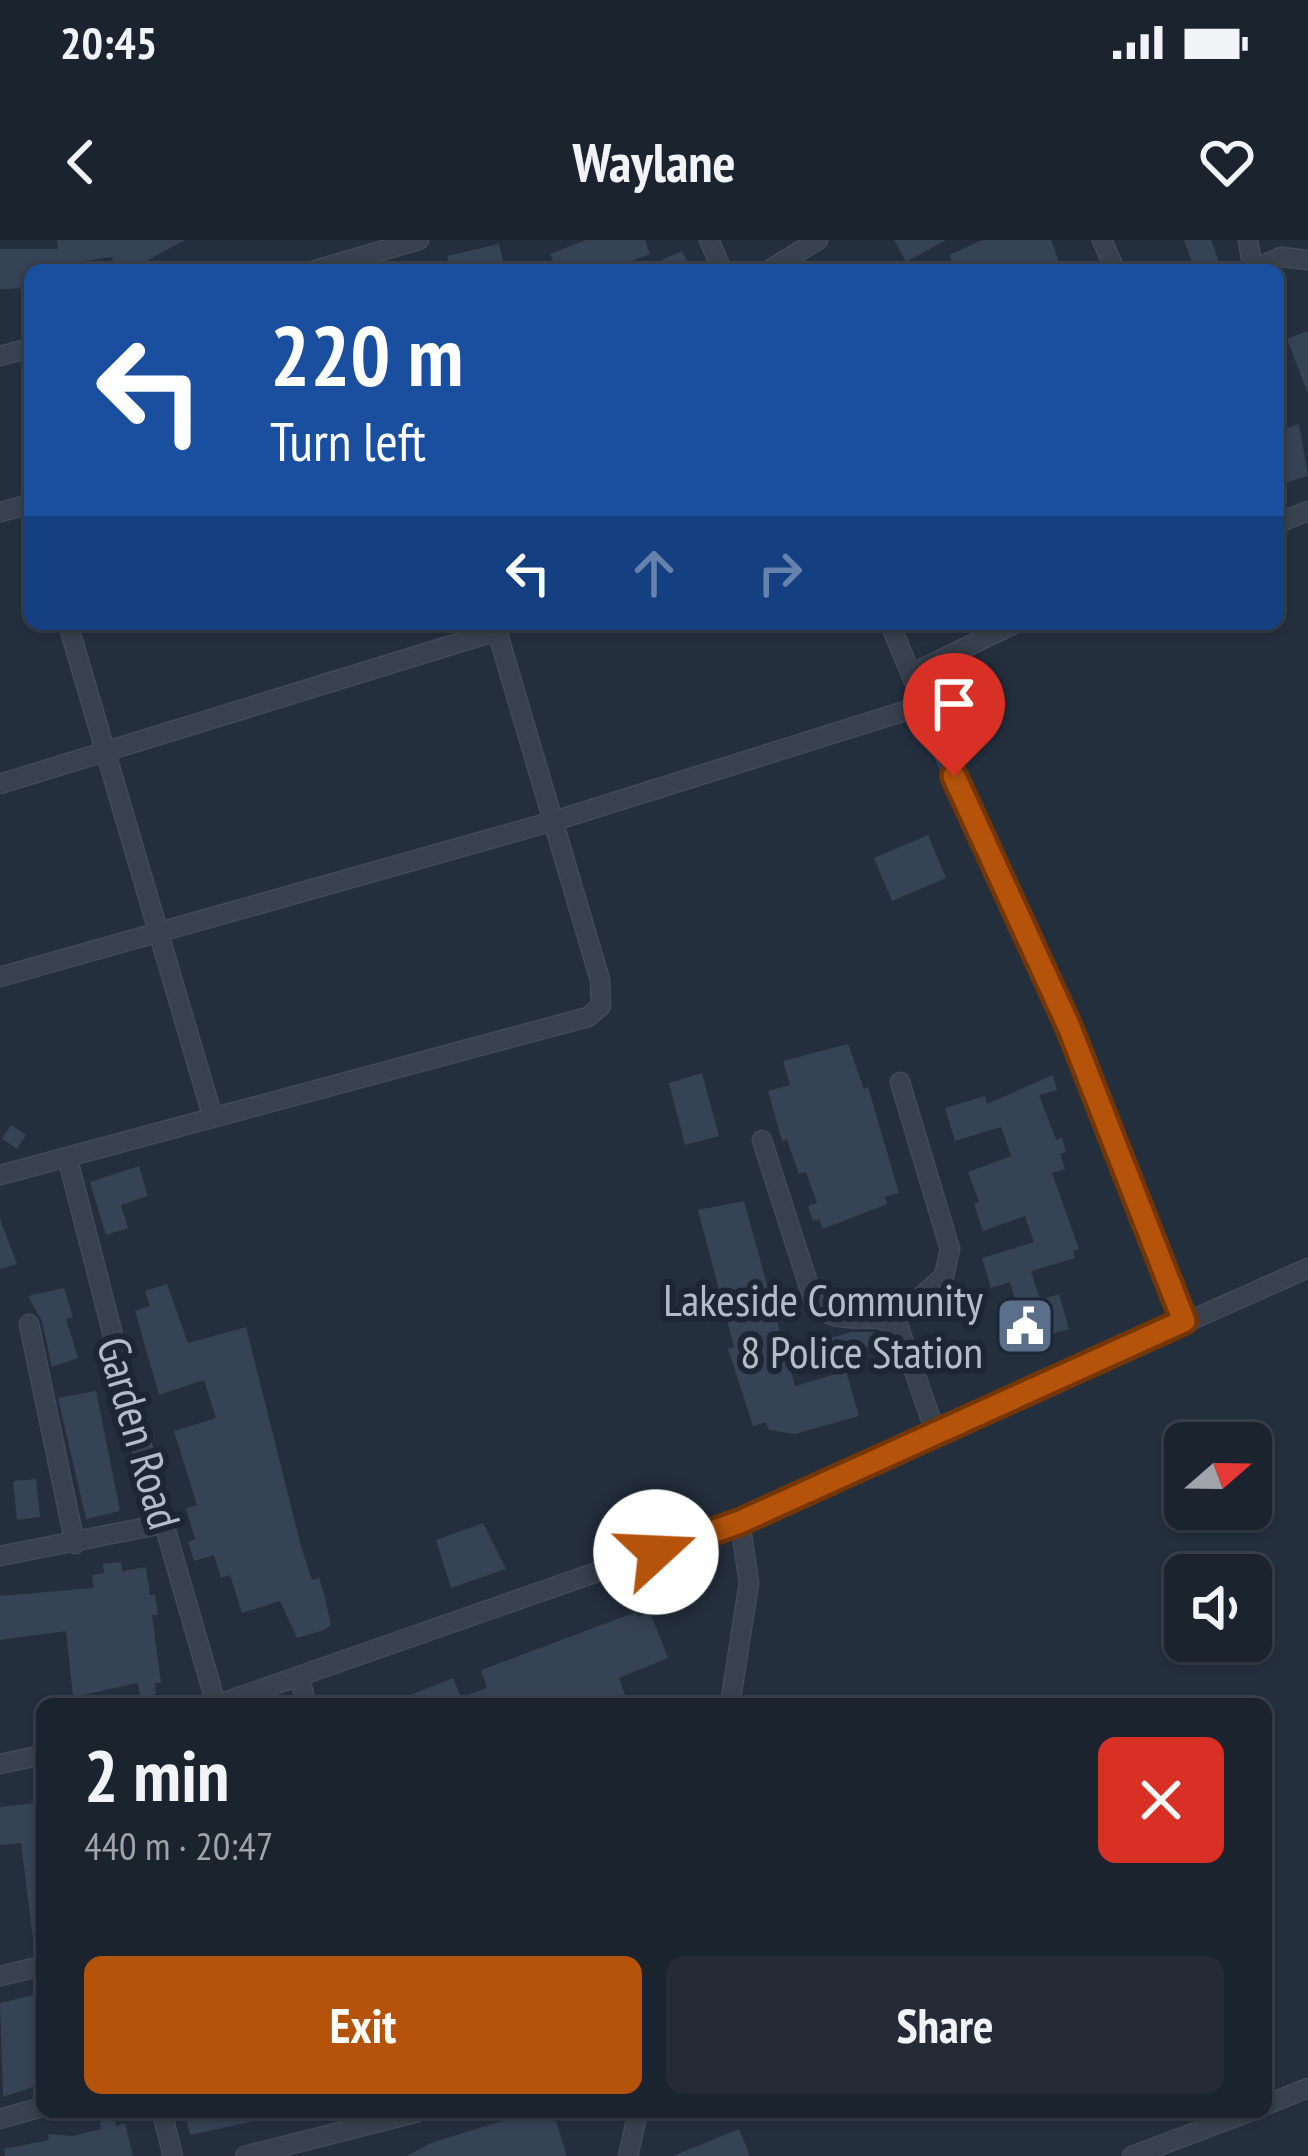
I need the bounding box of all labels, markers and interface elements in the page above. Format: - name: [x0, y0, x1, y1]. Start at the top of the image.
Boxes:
- text: 20:45: [60, 13, 157, 71]
- text: Waylane: [572, 127, 736, 197]
- icon: back: [48, 129, 114, 195]
- icon: heart: [1194, 129, 1260, 195]
- text: 220 m: [270, 300, 463, 409]
- icon: left: [72, 312, 228, 468]
- text: Turn left: [270, 406, 426, 476]
- icon: left: [495, 540, 561, 606]
- icon: ahead: [621, 540, 687, 606]
- icon: right: [747, 540, 813, 606]
- pin: [903, 653, 1005, 776]
- icon: arrive: [921, 671, 987, 737]
- place label: Lakeside Community 8 Police Station: [663, 1270, 983, 1380]
- public building icon: Lakeside Community 8 Police Station: [994, 1295, 1056, 1357]
- street label: Garden Road: [85, 1330, 195, 1535]
- north arrow: [1164, 1422, 1272, 1530]
- map controls: [1164, 1422, 1272, 1662]
- position arrow: [593, 1489, 719, 1615]
- button: sound: [1164, 1554, 1272, 1662]
- text: 2 min: [84, 1728, 229, 1821]
- button: close: [1098, 1737, 1224, 1863]
- text: 440 m · 20:47: [84, 1820, 273, 1871]
- button: Exit: [84, 1956, 642, 2094]
- button: Share: [666, 1956, 1224, 2094]

